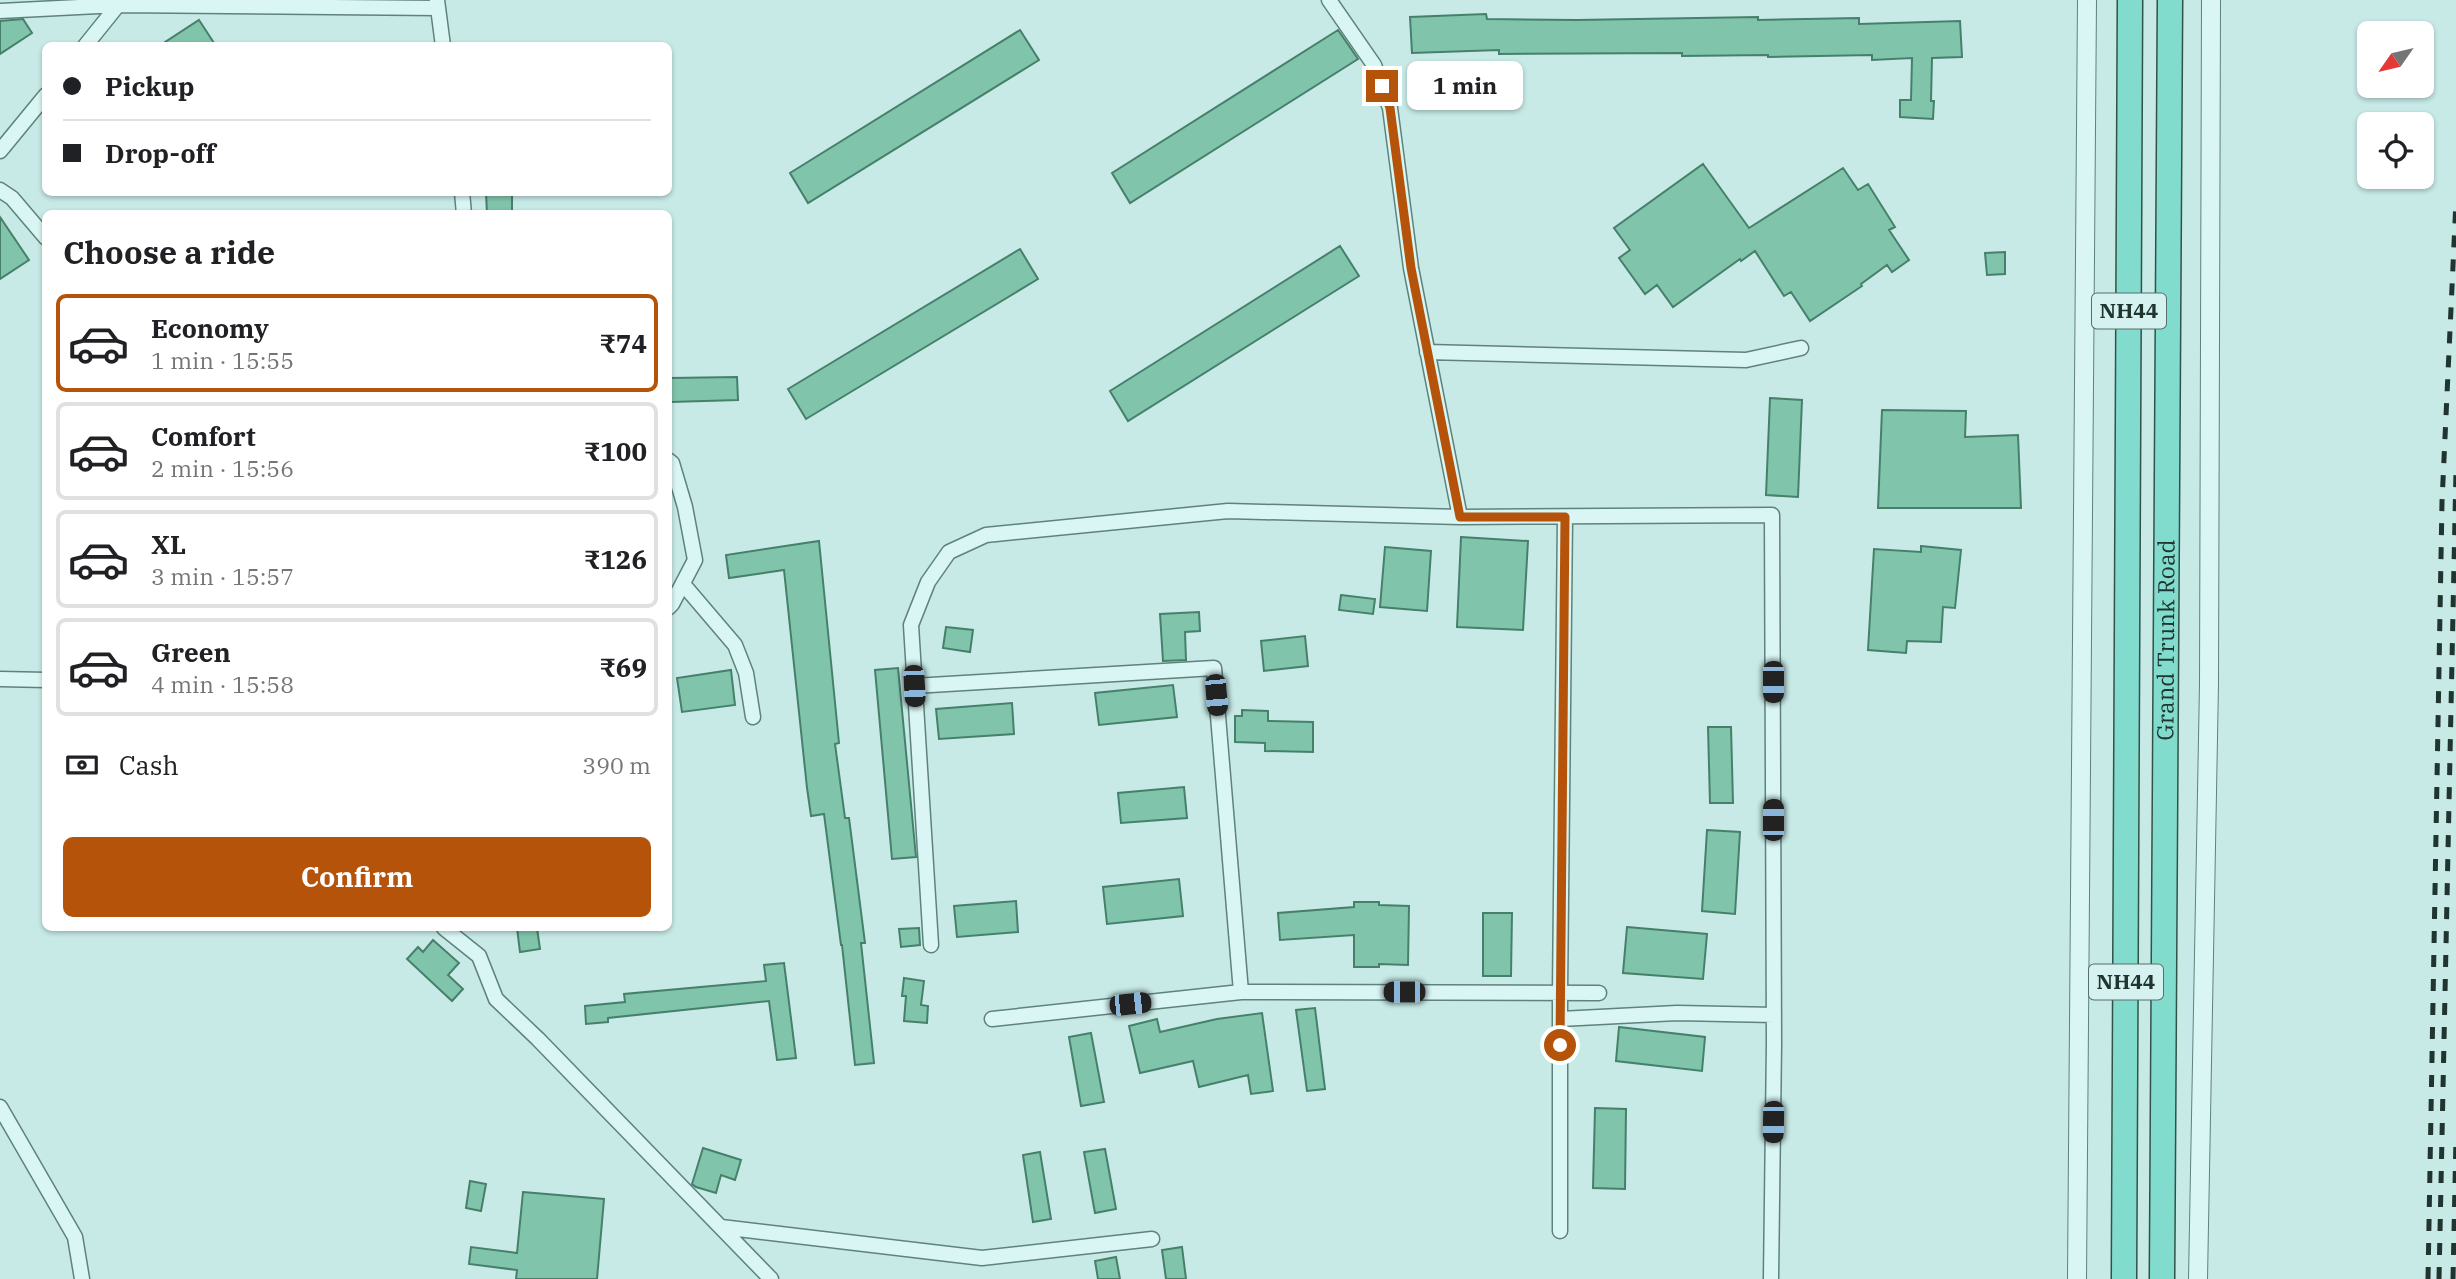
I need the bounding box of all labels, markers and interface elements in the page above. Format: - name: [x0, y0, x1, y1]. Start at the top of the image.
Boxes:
- north arrow: [2357, 21, 2434, 98]
- map controls: [2357, 21, 2434, 189]
- callout: 1 min: [1406, 62, 1522, 110]
- text: Pickup: [105, 69, 195, 103]
- route end: [1366, 70, 1398, 102]
- text: 1 min: [1433, 70, 1497, 100]
- button: locate: [2357, 112, 2434, 189]
- text: Drop-off: [105, 136, 216, 170]
- text: Choose a ride: [63, 231, 275, 273]
- road number: NH44: [2092, 294, 2166, 328]
- text: Economy: [151, 311, 269, 345]
- icon: car: [67, 312, 130, 375]
- text: ₹74: [599, 326, 647, 360]
- text: 1 min · 15:55: [151, 345, 294, 375]
- text: Comfort: [151, 419, 256, 453]
- icon: car: [67, 420, 130, 483]
- text: ₹100: [584, 434, 647, 468]
- text: 2 min · 15:56: [151, 453, 294, 483]
- text: XL: [151, 527, 186, 561]
- icon: car: [67, 528, 130, 591]
- street label: Grand Trunk Road: [2149, 539, 2181, 741]
- text: ₹126: [584, 542, 647, 576]
- text: 3 min · 15:57: [151, 561, 294, 591]
- text: Green: [151, 635, 231, 669]
- icon: car: [67, 636, 130, 699]
- text: ₹69: [599, 650, 647, 684]
- car: [1763, 661, 1784, 703]
- car: [903, 664, 926, 708]
- text: 4 min · 15:58: [151, 669, 294, 699]
- car: [1204, 673, 1229, 717]
- icon: cash: [63, 746, 101, 784]
- text: Cash: [119, 748, 179, 782]
- text: 390 m: [582, 750, 651, 780]
- car: [1763, 799, 1784, 841]
- button: Confirm: [63, 837, 651, 917]
- road number: NH44: [2089, 964, 2163, 1000]
- car: [1384, 982, 1426, 1003]
- car: [1109, 991, 1152, 1017]
- route start: [1544, 1029, 1576, 1061]
- car: [1763, 1101, 1784, 1143]

